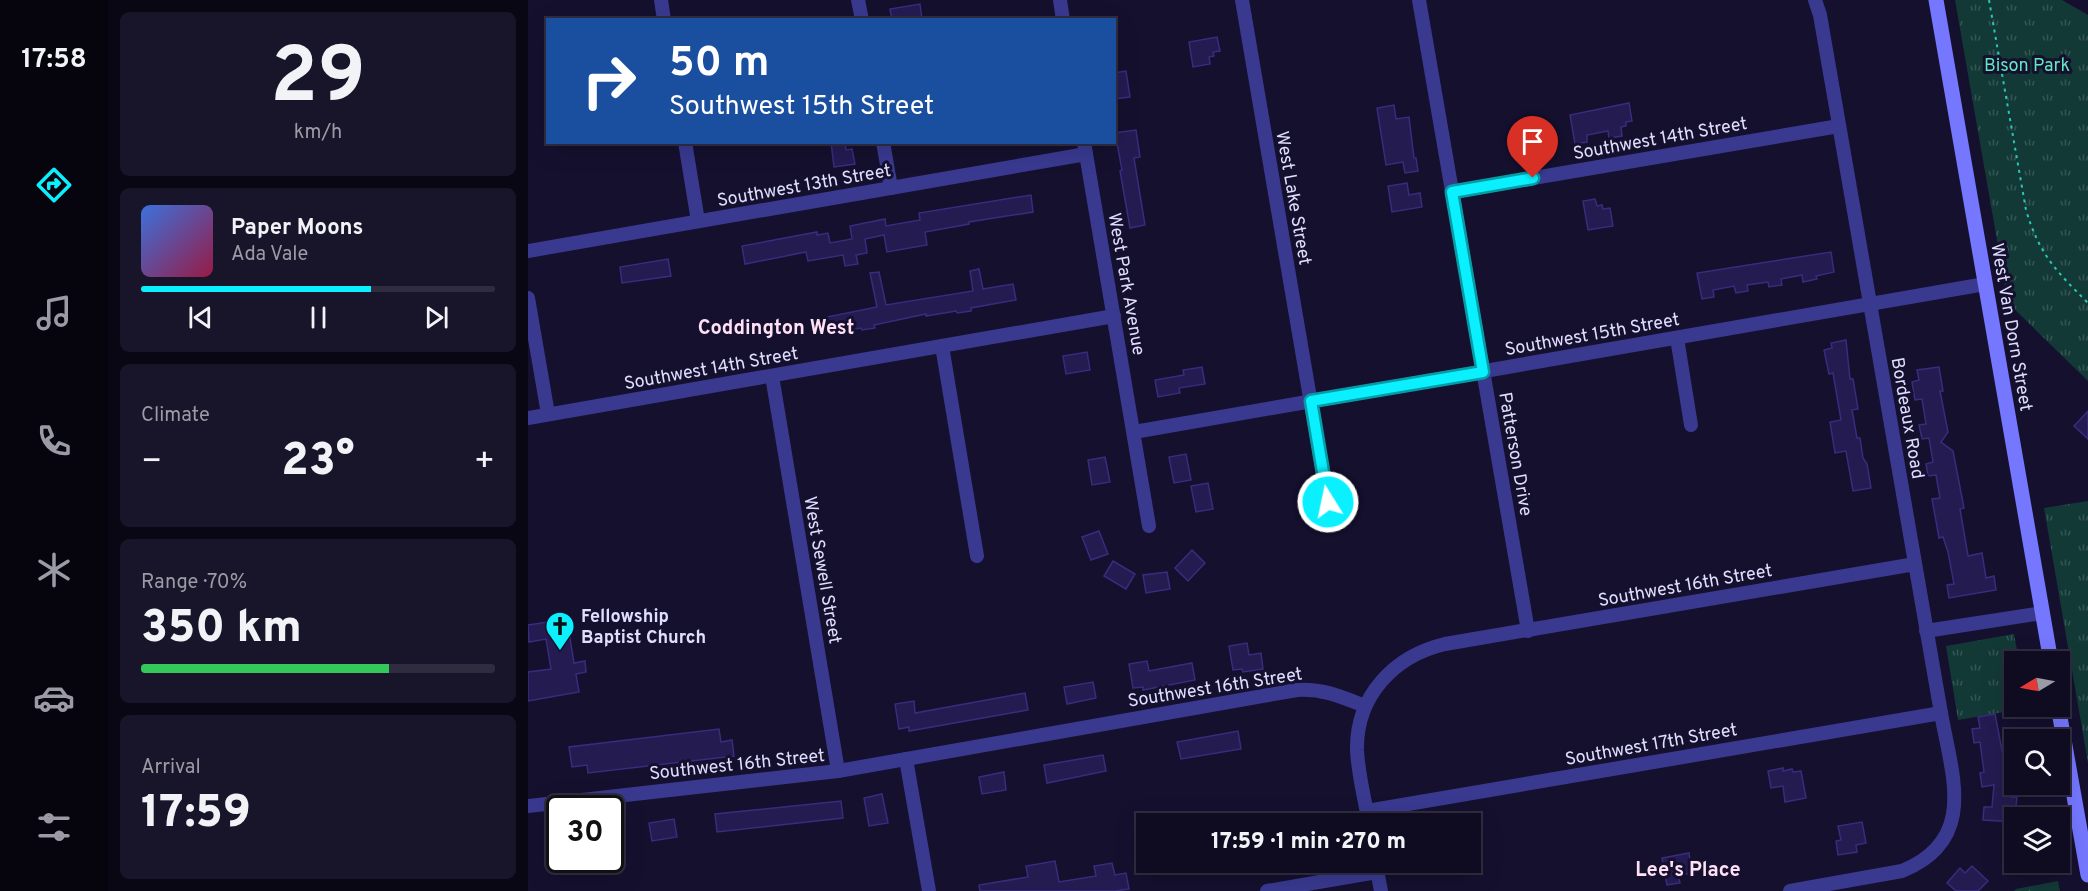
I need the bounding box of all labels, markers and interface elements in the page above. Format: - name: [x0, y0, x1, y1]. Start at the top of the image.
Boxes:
- text: 29: [270, 31, 366, 130]
- text: 50 m: [669, 38, 770, 91]
- icon: right: [570, 42, 648, 120]
- text: 17:58: [21, 43, 87, 77]
- park label: Bison Park: [1984, 55, 2070, 78]
- text: Southwest 15th Street: [669, 90, 934, 124]
- street label: Southwest 14th Street: [1571, 113, 1749, 166]
- pin: [1507, 116, 1558, 178]
- text: km/h: [294, 120, 342, 146]
- icon: arrive: [1516, 125, 1549, 158]
- street label: West Lake Street: [1269, 130, 1316, 267]
- street label: Southwest 13th Street: [716, 160, 893, 213]
- icon: directions: [33, 164, 75, 206]
- street label: West Park Avenue: [1102, 211, 1149, 357]
- text: Paper Moons: [231, 215, 363, 242]
- street label: West Van Dorn Street: [1984, 241, 2037, 413]
- text: Ada Vale: [231, 242, 308, 268]
- icon: music: [33, 292, 75, 334]
- icon: previous: [184, 301, 217, 334]
- icon: pause: [302, 301, 335, 334]
- icon: next: [420, 301, 453, 334]
- street label: Southwest 15th Street: [1503, 309, 1681, 362]
- district label: Coddington West: [698, 316, 854, 342]
- street label: Southwest 14th Street: [622, 343, 800, 396]
- street label: Bordeaux Road: [1885, 356, 1929, 481]
- street label: Patterson Drive: [1492, 391, 1537, 518]
- text: Climate: [141, 403, 210, 429]
- icon: phone: [33, 420, 75, 462]
- text: 23°: [281, 434, 355, 491]
- text: −: [141, 442, 162, 484]
- text: +: [474, 442, 495, 484]
- position arrow: [1296, 470, 1360, 534]
- street label: West Sewell Street: [797, 495, 846, 646]
- icon: climate: [33, 549, 75, 591]
- street label: Southwest 16th Street: [1596, 560, 1774, 613]
- text: Range · 70%: [141, 570, 247, 596]
- text: 350 km: [141, 601, 302, 658]
- place label: Fellowship Baptist Church: [581, 606, 706, 650]
- church icon: Fellowship Baptist Church: [544, 610, 576, 652]
- north arrow: [2004, 651, 2070, 717]
- map controls: [2004, 651, 2070, 873]
- street label: Southwest 16th Street: [1126, 663, 1304, 714]
- icon: car: [33, 677, 75, 719]
- street label: Southwest 17th Street: [1563, 719, 1739, 772]
- button: search: [2004, 729, 2070, 795]
- street label: Southwest 16th Street: [648, 745, 826, 786]
- text: Arrival: [141, 755, 201, 781]
- text: 17:59: [141, 786, 251, 843]
- speed limit sign: 30: [546, 795, 624, 873]
- icon: filters: [33, 806, 75, 848]
- button: layers: [2004, 807, 2070, 873]
- text: 17:59 · 1 min · 270 m: [1211, 829, 1406, 856]
- district label: Lee's Place: [1635, 858, 1741, 884]

